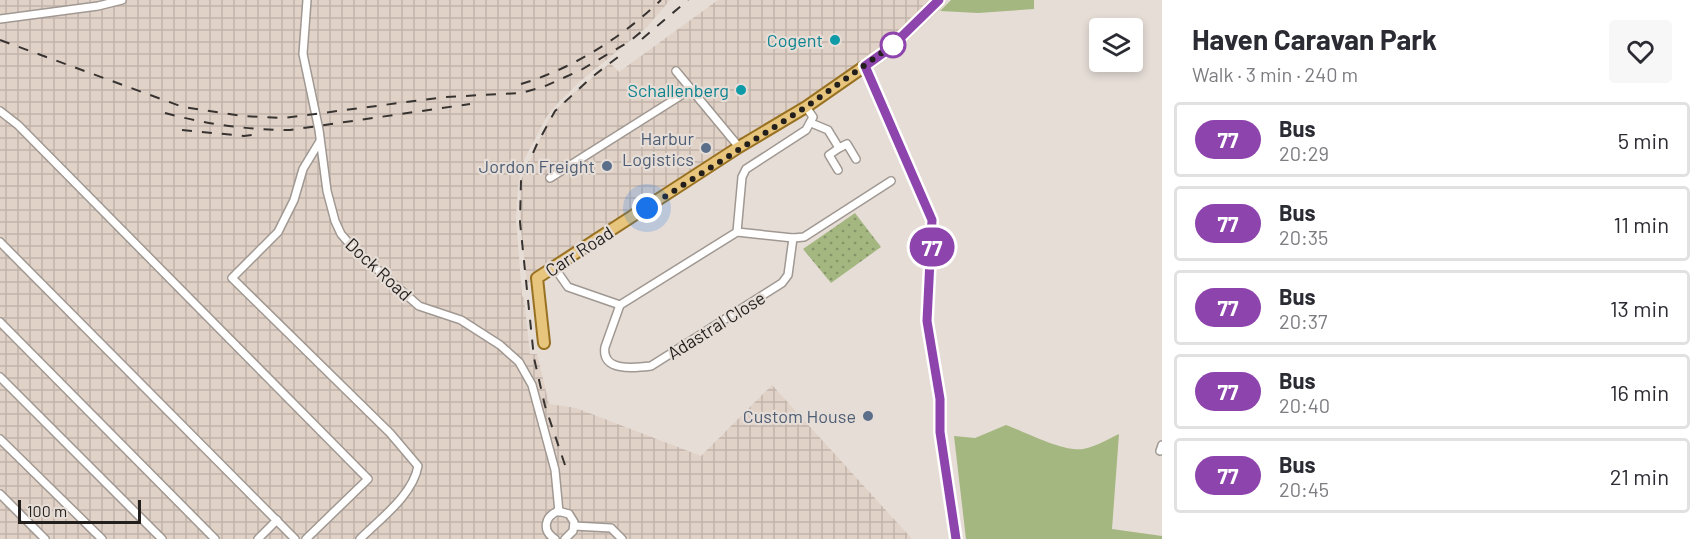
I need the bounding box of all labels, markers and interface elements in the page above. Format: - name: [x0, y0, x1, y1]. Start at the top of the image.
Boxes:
- map controls: [1089, 18, 1143, 72]
- button: layers: [1089, 18, 1143, 72]
- button: heart: [1609, 20, 1672, 83]
- text: Haven Caravan Park: [1192, 22, 1437, 56]
- place label: Cogent: [767, 29, 823, 51]
- unlabelled marker: [880, 32, 906, 58]
- marker: Cogent: [828, 33, 842, 47]
- text: Walk · 3 min · 240 m: [1192, 62, 1358, 86]
- place label: Schallenberg: [627, 79, 729, 101]
- marker: Schallenberg: [734, 83, 748, 97]
- text: Bus: [1279, 115, 1316, 141]
- place label: Harbur Logistics: [622, 127, 694, 170]
- text: 77: [1218, 127, 1238, 152]
- text: 5 min: [1618, 127, 1669, 153]
- marker: Harbur Logistics: [699, 141, 713, 155]
- text: 20:29: [1279, 141, 1329, 165]
- place label: Jordon Freight: [479, 155, 595, 177]
- marker: Jordon Freight: [600, 159, 614, 173]
- your location: [632, 193, 662, 223]
- text: Bus: [1279, 199, 1316, 225]
- text: 77: [1218, 211, 1238, 236]
- text: 11 min: [1613, 211, 1669, 237]
- street label: Carr Road: [541, 221, 617, 281]
- text: 20:35: [1279, 225, 1328, 249]
- line badge: 77: [905, 228, 959, 266]
- street label: Dock Road: [341, 233, 417, 305]
- text: 77: [922, 235, 942, 260]
- text: Bus: [1279, 283, 1316, 309]
- street label: Adastral Close: [663, 286, 769, 364]
- text: 77: [1218, 295, 1238, 320]
- text: 13 min: [1610, 295, 1669, 321]
- text: 20:37: [1279, 309, 1328, 333]
- text: Bus: [1279, 367, 1316, 393]
- text: 77: [1218, 379, 1238, 404]
- text: 16 min: [1610, 379, 1669, 405]
- text: 20:40: [1279, 393, 1330, 417]
- place label: Custom House: [743, 405, 856, 427]
- marker: Custom House: [861, 409, 875, 423]
- text: Bus: [1279, 451, 1316, 477]
- text: 77: [1218, 463, 1238, 488]
- text: 21 min: [1610, 463, 1669, 489]
- text: 20:45: [1279, 477, 1329, 501]
- scale bar: [18, 497, 141, 524]
- text: 100 m: [27, 501, 67, 520]

